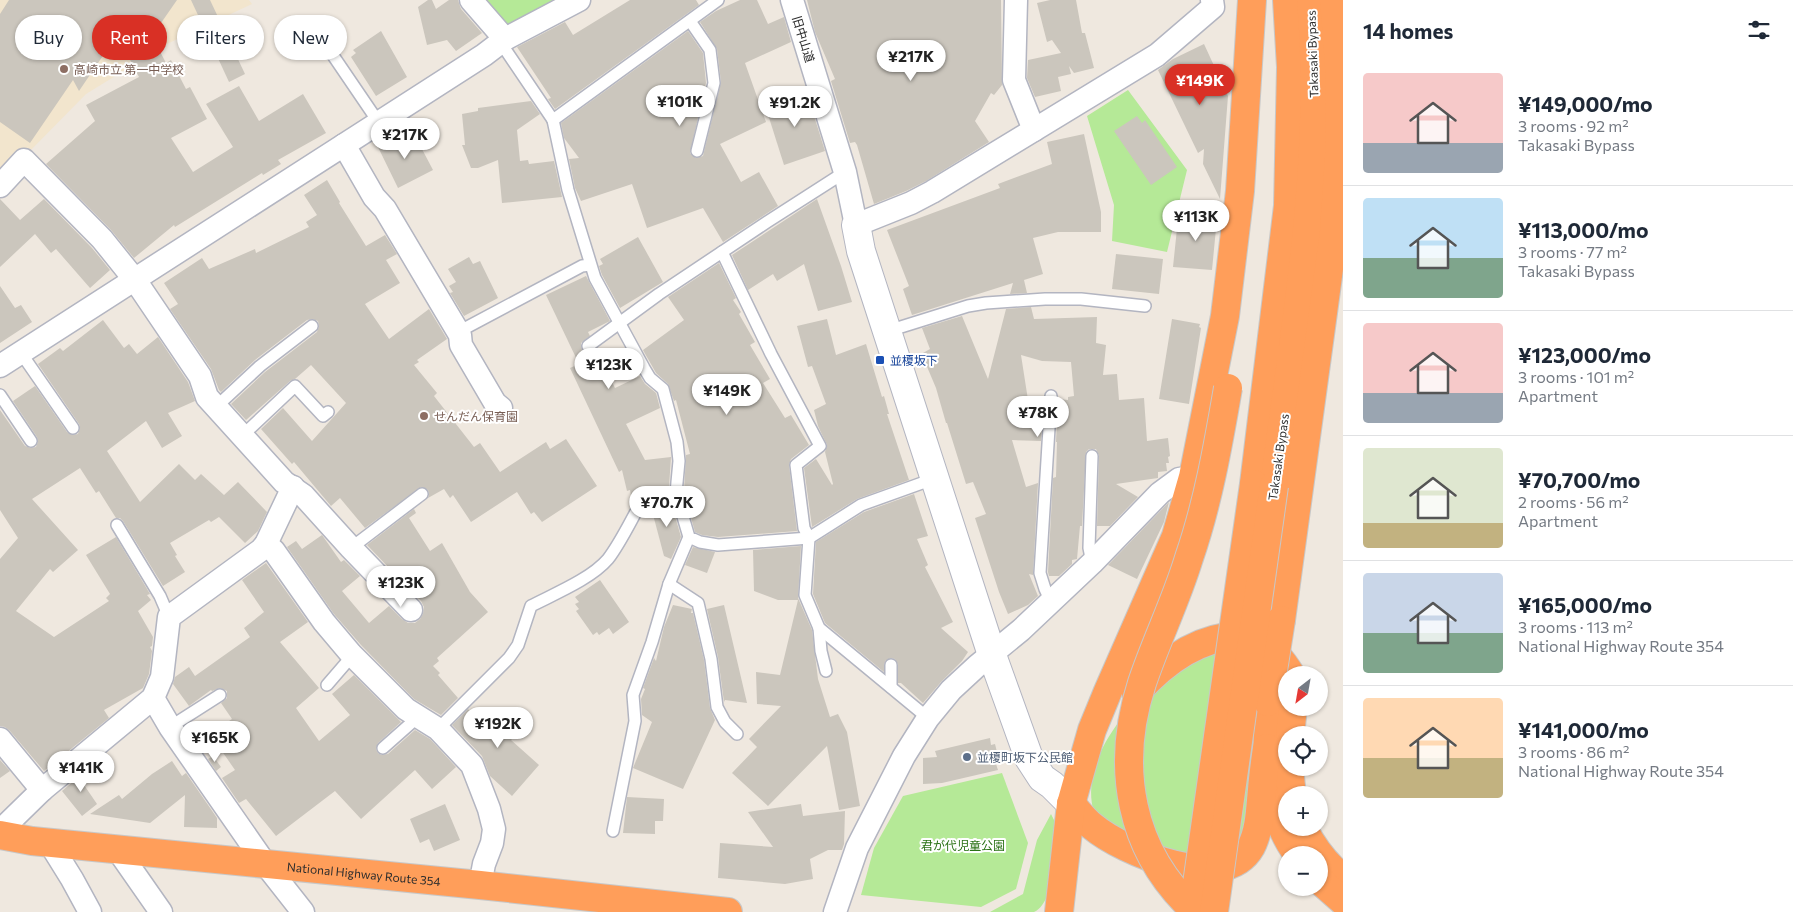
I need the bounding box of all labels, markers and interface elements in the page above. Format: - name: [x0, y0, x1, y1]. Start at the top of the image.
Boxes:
- street label: Takasaki Bypass: [1303, 10, 1321, 98]
- street label: 旧中山道: [790, 14, 818, 64]
- chip: Buy: [15, 15, 82, 60]
- chip: Rent: [92, 15, 167, 60]
- chip: Filters: [177, 15, 264, 60]
- chip: New: [274, 15, 347, 60]
- icon: filters: [1745, 16, 1773, 44]
- text: 14 homes: [1363, 18, 1453, 43]
- pin: ¥217K: [876, 39, 946, 82]
- text: ¥217K: [888, 46, 934, 65]
- place label: 高崎市立 第一中学校: [74, 62, 184, 76]
- marker: 高崎市立 第一中学校: [58, 63, 70, 75]
- pin: ¥149K: [1165, 64, 1235, 106]
- text: ¥149K: [1176, 70, 1224, 89]
- pin: ¥101K: [645, 84, 715, 127]
- pin: ¥91.2K: [754, 86, 836, 128]
- text: ¥101K: [657, 91, 703, 110]
- text: ¥149,000/mo: [1518, 91, 1653, 116]
- text: ¥91.2K: [769, 92, 821, 111]
- icon: home: [1403, 93, 1463, 153]
- text: 3 rooms · 92 m²: [1518, 116, 1629, 135]
- pin: ¥217K: [370, 118, 440, 160]
- text: ¥217K: [382, 124, 428, 143]
- text: Takasaki Bypass: [1518, 135, 1635, 154]
- pin: ¥113K: [1161, 200, 1231, 242]
- text: ¥113K: [1173, 206, 1219, 225]
- text: ¥113,000/mo: [1518, 217, 1649, 242]
- icon: home: [1403, 218, 1463, 278]
- text: 3 rooms · 77 m²: [1518, 242, 1627, 261]
- text: Takasaki Bypass: [1518, 261, 1635, 280]
- text: ¥123,000/mo: [1518, 342, 1651, 367]
- icon: home: [1403, 343, 1463, 403]
- pin: ¥123K: [574, 348, 644, 390]
- place label: 並榎坂下: [890, 353, 938, 367]
- text: ¥123K: [585, 354, 633, 373]
- marker: 並榎坂下: [874, 354, 886, 366]
- text: 3 rooms · 101 m²: [1518, 367, 1634, 386]
- pin: ¥149K: [692, 374, 762, 416]
- text: ¥149K: [703, 380, 751, 399]
- text: Apartment: [1518, 386, 1598, 405]
- pin: ¥78K: [1008, 396, 1068, 438]
- text: ¥78K: [1018, 402, 1058, 421]
- place label: せんだん保育園: [434, 409, 518, 423]
- marker: せんだん保育園: [418, 410, 430, 422]
- street label: Takasaki Bypass: [1265, 413, 1291, 501]
- text: ¥70,700/mo: [1518, 467, 1640, 492]
- icon: home: [1403, 468, 1463, 528]
- pin: ¥70.7K: [626, 486, 708, 528]
- text: ¥70.7K: [640, 492, 694, 511]
- text: 2 rooms · 56 m²: [1518, 492, 1629, 511]
- text: Apartment: [1518, 511, 1598, 530]
- pin: ¥123K: [366, 566, 436, 608]
- text: ¥123K: [377, 572, 425, 591]
- text: ¥165,000/mo: [1518, 592, 1652, 617]
- icon: home: [1403, 593, 1463, 653]
- text: 3 rooms · 113 m²: [1518, 617, 1633, 636]
- text: National Highway Route 354: [1518, 636, 1724, 655]
- north arrow: [1278, 666, 1328, 716]
- map controls: [1278, 666, 1328, 896]
- pin: ¥192K: [463, 706, 533, 749]
- text: ¥192K: [474, 713, 522, 732]
- text: ¥141,000/mo: [1518, 717, 1649, 742]
- icon: home: [1403, 718, 1463, 778]
- pin: ¥165K: [180, 720, 250, 763]
- button: locate: [1278, 726, 1328, 776]
- text: ¥165K: [191, 727, 239, 746]
- text: 3 rooms · 86 m²: [1518, 742, 1629, 761]
- pin: ¥141K: [46, 750, 116, 793]
- place label: 並榎町坂下公民館: [977, 750, 1073, 764]
- marker: 並榎町坂下公民館: [961, 751, 973, 763]
- text: ¥141K: [58, 757, 104, 776]
- text: National Highway Route 354: [1518, 761, 1724, 780]
- button: +: [1278, 786, 1328, 836]
- park label: 君が代児童公園: [921, 838, 1005, 852]
- button: −: [1278, 846, 1328, 896]
- street label: National Highway Route 354: [286, 859, 441, 888]

